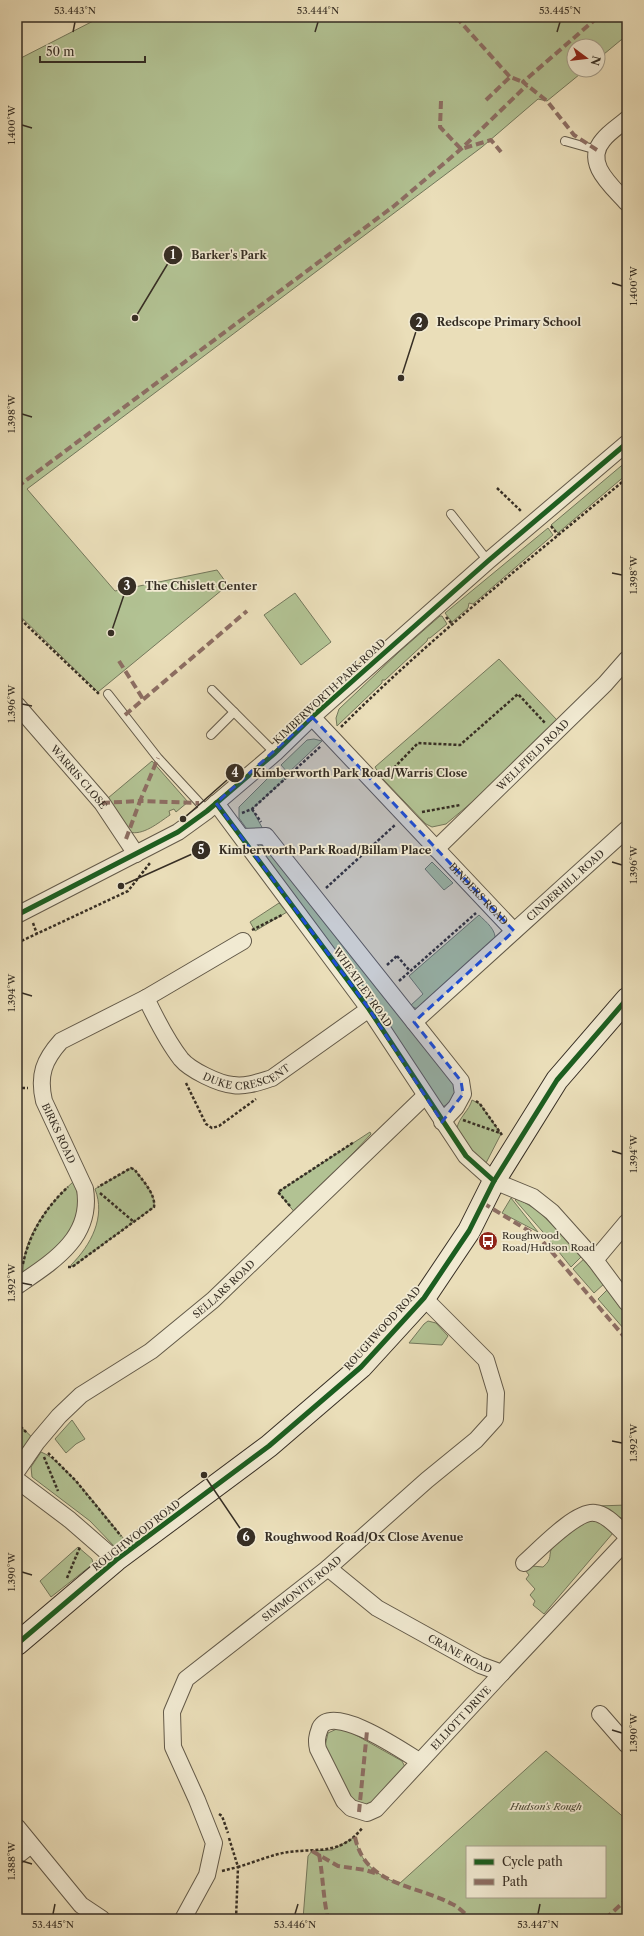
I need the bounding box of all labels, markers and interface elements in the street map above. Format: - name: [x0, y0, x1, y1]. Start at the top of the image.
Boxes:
- text: 53.443°N: [54, 4, 96, 17]
- text: 53.444°N: [297, 4, 339, 17]
- text: 53.445°N: [539, 4, 581, 17]
- scale bar: [40, 38, 145, 64]
- north arrow: [566, 38, 606, 78]
- text: 50 m: [46, 44, 75, 59]
- text: N: [588, 54, 604, 67]
- text: 1.400°W: [5, 104, 18, 145]
- callout: Barker's Park: [163, 244, 274, 267]
- text: 1: [170, 247, 176, 262]
- text: Barker's Park: [191, 248, 267, 262]
- text: 1.400°W: [627, 265, 640, 306]
- callout: Redscope Primary School: [409, 311, 589, 334]
- text: 2: [415, 315, 423, 330]
- text: Redscope Primary School: [437, 315, 581, 329]
- text: 1.398°W: [5, 394, 18, 433]
- text: 1.398°W: [627, 555, 640, 594]
- callout: The Chislett Center: [117, 574, 265, 597]
- text: 3: [124, 578, 131, 593]
- text: The Chislett Center: [145, 579, 258, 593]
- street label: KIMBERWORTH PARK ROAD: [271, 636, 388, 747]
- text: 1.396°W: [5, 684, 18, 723]
- street label: WELLFIELD ROAD: [493, 717, 572, 794]
- street label: WARRIS CLOSE: [47, 742, 110, 811]
- callout: Kimberworth Park Road/Warris Close: [225, 761, 476, 784]
- text: 4: [231, 765, 239, 780]
- text: Kimberworth Park Road/Warris Close: [253, 766, 468, 780]
- callout: Kimberworth Park Road/Billam Place: [191, 839, 440, 862]
- text: 5: [198, 842, 205, 857]
- text: Kimberworth Park Road/Billam Place: [219, 843, 432, 857]
- text: 1.396°W: [627, 845, 640, 884]
- street label: CINDERHILL ROAD: [524, 847, 607, 924]
- street label: BINDERS ROAD: [446, 860, 511, 928]
- street label: WHEATLEY ROAD: [330, 944, 395, 1030]
- text: 1.394°W: [5, 973, 18, 1012]
- street label: DUKE CRESCENT: [201, 1061, 293, 1092]
- street label: BIRKS ROAD: [39, 1101, 78, 1165]
- text: 1.394°W: [627, 1134, 640, 1173]
- place label: Roughwood Road/Hudson Road: [502, 1229, 595, 1254]
- bus stop icon: Roughwood Road/Hudson Road: [477, 1230, 499, 1252]
- street label: SELLARS ROAD: [190, 1257, 258, 1321]
- text: 1.392°W: [5, 1263, 18, 1302]
- street label: ROUGHWOOD ROAD: [341, 1284, 423, 1373]
- text: 1.392°W: [627, 1423, 640, 1462]
- street label: ROUGHWOOD ROAD: [90, 1497, 183, 1574]
- callout: Roughwood Road/Ox Close Avenue: [236, 1526, 471, 1549]
- text: 6: [242, 1529, 250, 1544]
- text: Roughwood Road/Ox Close Avenue: [265, 1530, 464, 1544]
- text: 1.390°W: [5, 1552, 18, 1591]
- street label: SIMMONITE ROAD: [259, 1553, 344, 1624]
- street label: CRANE ROAD: [425, 1631, 494, 1676]
- street label: ELLIOTT DRIVE: [428, 1683, 494, 1753]
- text: 1.390°W: [627, 1713, 640, 1752]
- park label: Hudson's Rough: [509, 1800, 582, 1813]
- text: 1.388°W: [5, 1841, 18, 1880]
- legend: [466, 1846, 606, 1898]
- text: Cycle path: [502, 1854, 563, 1869]
- text: Path: [502, 1874, 528, 1889]
- text: 53.445°N: [32, 1918, 74, 1931]
- text: 53.446°N: [274, 1918, 316, 1931]
- text: 53.447°N: [517, 1918, 559, 1931]

